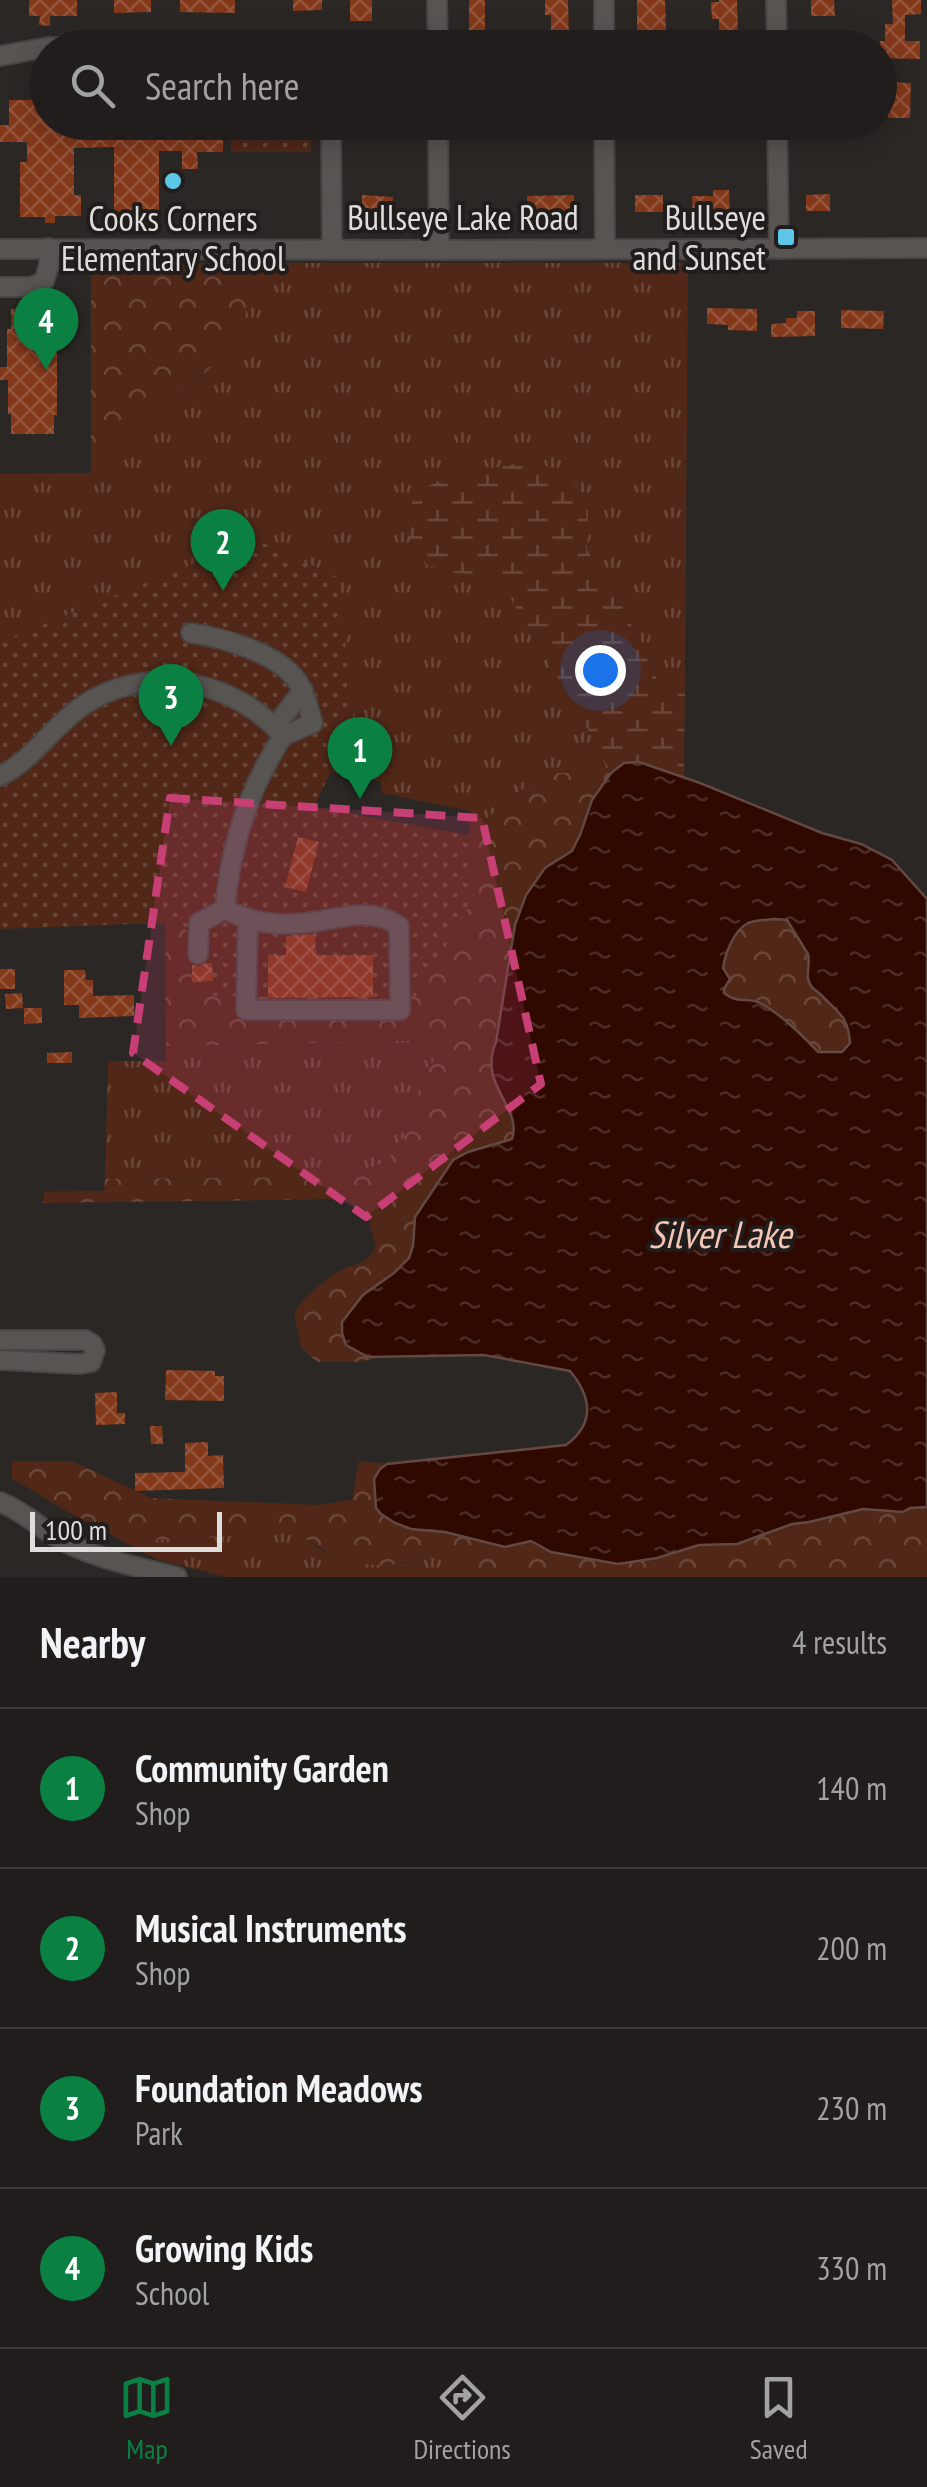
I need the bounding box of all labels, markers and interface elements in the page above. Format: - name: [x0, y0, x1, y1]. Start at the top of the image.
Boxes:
- search box: [30, 30, 897, 140]
- icon: search: [65, 58, 120, 113]
- text: Search here: [145, 61, 299, 110]
- marker: Cooks Corners Elementary School: [162, 170, 184, 192]
- street label: Bullseye Lake Road: [347, 194, 579, 240]
- place label: Bullseye and Sunset: [633, 194, 766, 280]
- place label: Cooks Corners Elementary School: [61, 195, 285, 281]
- marker: Bullseye and Sunset: [775, 226, 797, 248]
- pin: 4: [13, 288, 78, 370]
- pin: 2: [190, 508, 256, 591]
- your location: [575, 645, 626, 696]
- pin: 3: [138, 664, 204, 746]
- pin: 1: [328, 716, 392, 799]
- water label: Silver Lake: [649, 1209, 794, 1258]
- scale bar: [30, 1507, 222, 1552]
- text: 100 m: [45, 1511, 107, 1548]
- text: Nearby: [40, 1615, 145, 1670]
- text: 4 results: [792, 1621, 887, 1663]
- text: Community Garden: [135, 1743, 389, 1792]
- text: 1: [65, 1767, 80, 1809]
- text: 140 m: [816, 1767, 887, 1809]
- text: Shop: [135, 1792, 191, 1834]
- text: Musical Instruments: [135, 1903, 406, 1952]
- text: 2: [65, 1927, 80, 1969]
- text: 200 m: [816, 1927, 887, 1969]
- text: Shop: [135, 1952, 191, 1994]
- text: Foundation Meadows: [135, 2063, 423, 2112]
- text: 3: [65, 2087, 80, 2129]
- text: 230 m: [816, 2087, 887, 2129]
- text: Park: [135, 2112, 183, 2154]
- text: Growing Kids: [135, 2223, 313, 2272]
- text: 4: [65, 2247, 80, 2289]
- text: 330 m: [816, 2247, 887, 2289]
- text: School: [135, 2272, 209, 2314]
- tab: Map: [119, 2370, 174, 2467]
- tab: Directions: [413, 2370, 511, 2467]
- tab: Saved: [750, 2370, 808, 2467]

